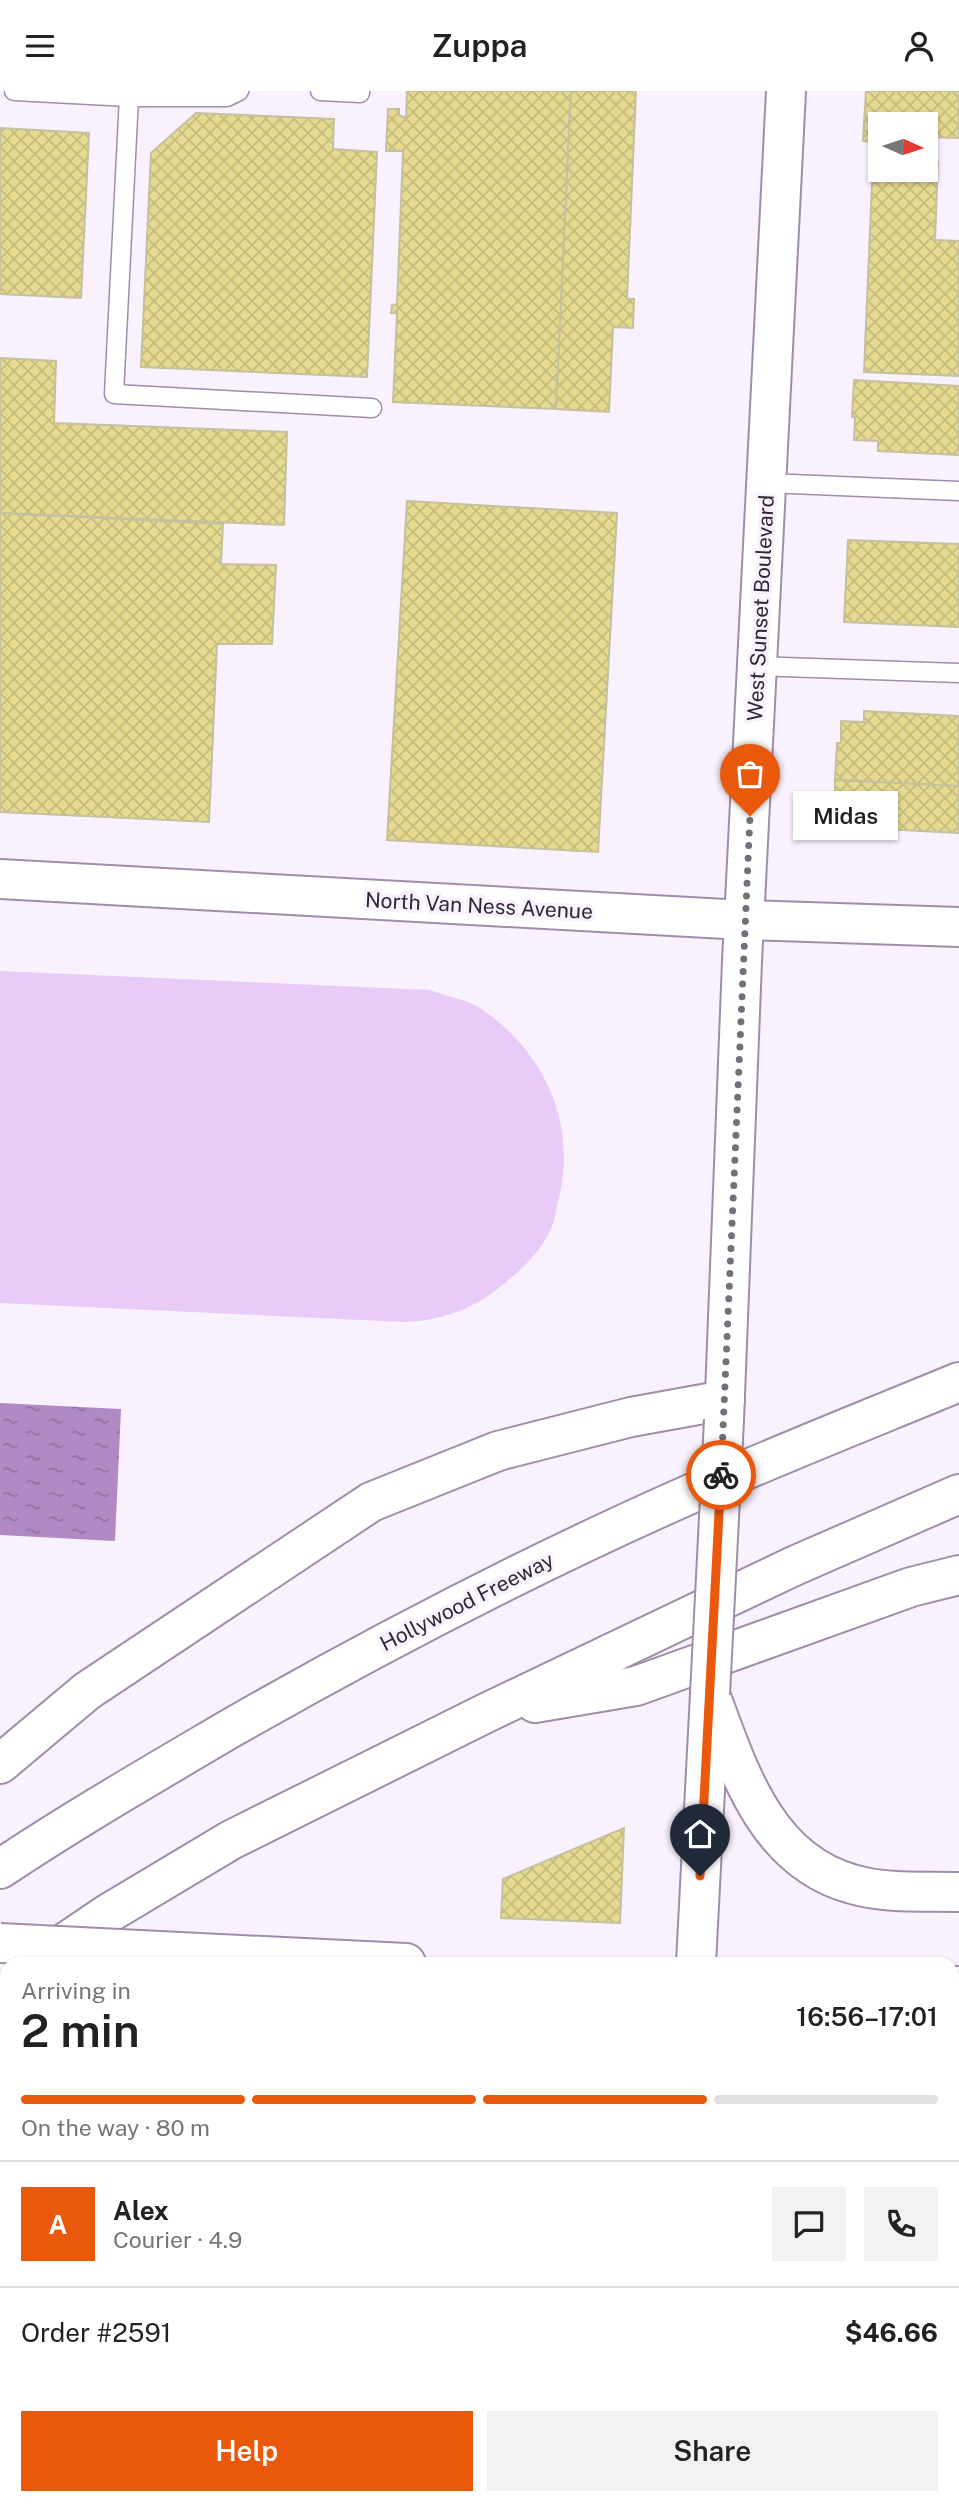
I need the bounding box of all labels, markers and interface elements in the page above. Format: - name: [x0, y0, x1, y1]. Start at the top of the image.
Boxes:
- icon: menu: [21, 27, 59, 65]
- text: Zuppa: [431, 27, 528, 64]
- icon: person: [900, 27, 938, 65]
- north arrow: [868, 112, 938, 182]
- map controls: [868, 112, 938, 182]
- street label: West Sunset Boulevard: [742, 494, 779, 722]
- pin: [720, 744, 780, 816]
- icon: bag: [731, 755, 769, 793]
- callout: Midas: [792, 791, 897, 841]
- text: Midas: [813, 802, 878, 829]
- street label: North Van Ness Avenue: [364, 887, 594, 924]
- courier: [686, 1440, 756, 1510]
- icon: bike: [702, 1456, 740, 1494]
- street label: Hollywood Freeway: [376, 1547, 558, 1656]
- pin: [670, 1804, 730, 1876]
- icon: home: [681, 1815, 719, 1853]
- text: Arriving in: [21, 1977, 131, 2004]
- text: 16:56–17:01: [796, 2001, 938, 2032]
- text: 2 min: [21, 2003, 140, 2057]
- text: On the way · 80 m: [21, 2114, 210, 2141]
- button: chat: [772, 2187, 846, 2261]
- button: phone: [864, 2187, 938, 2261]
- text: Alex: [113, 2195, 169, 2226]
- text: A: [49, 2209, 67, 2240]
- text: Courier · 4.9: [113, 2226, 242, 2253]
- text: Order #2591: [21, 2317, 171, 2348]
- text: $46.66: [845, 2317, 938, 2348]
- button: Help: [21, 2411, 473, 2491]
- button: Share: [487, 2411, 938, 2491]

